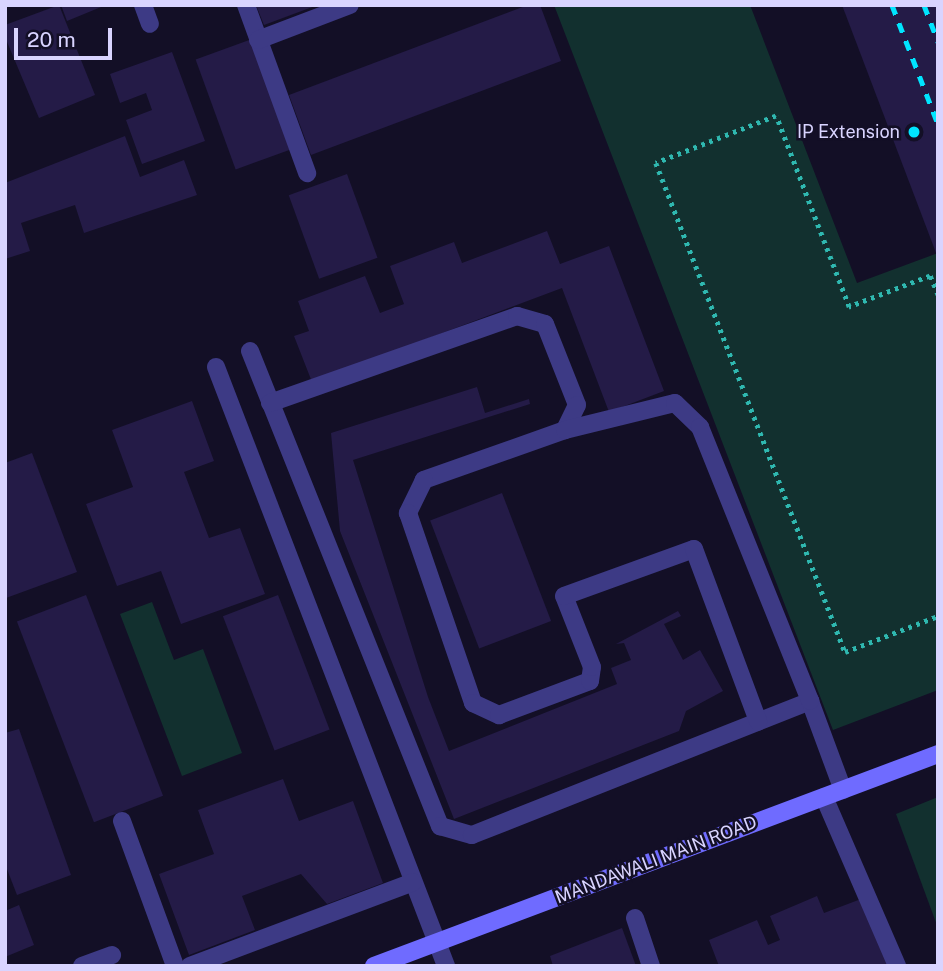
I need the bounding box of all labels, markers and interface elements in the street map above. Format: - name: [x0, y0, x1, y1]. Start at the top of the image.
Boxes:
- scale bar: [18, 14, 116, 58]
- text: 20 m: [27, 27, 76, 52]
- place label: IP Extension: [797, 121, 900, 143]
- marker: IP Extension: [906, 124, 922, 140]
- street label: MANDAWALI MAIN ROAD: [552, 812, 760, 908]

